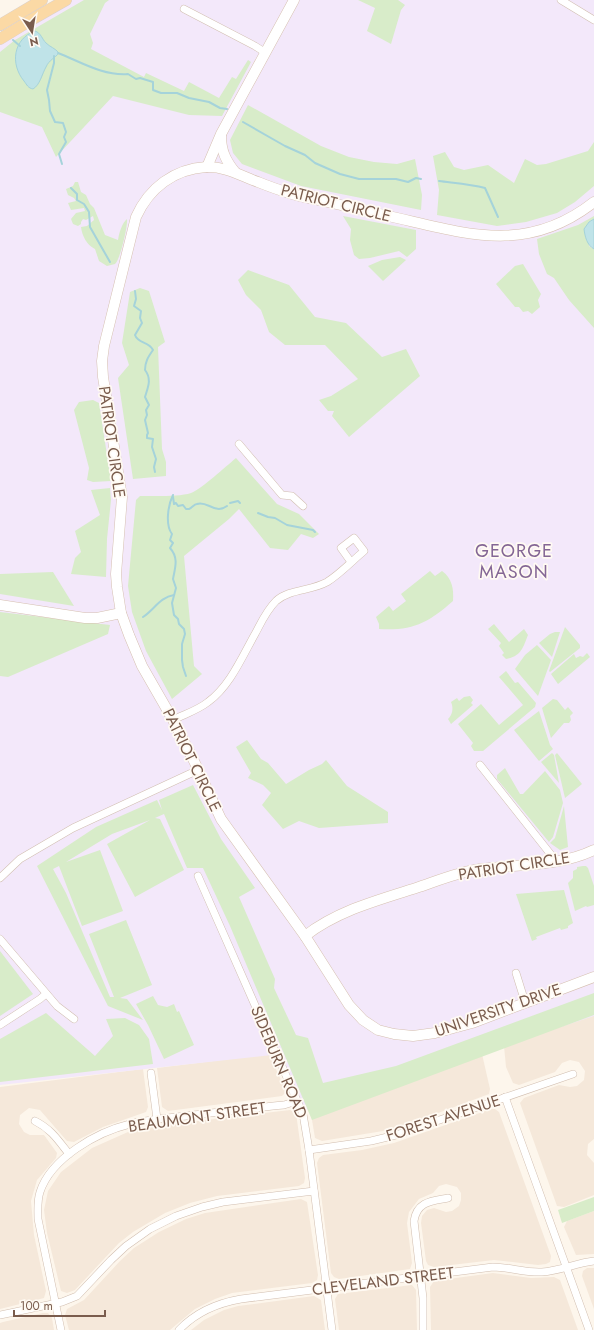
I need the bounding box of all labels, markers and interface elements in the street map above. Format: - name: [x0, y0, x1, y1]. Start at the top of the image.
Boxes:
- north arrow: [12, 12, 52, 52]
- text: N: [28, 33, 40, 51]
- street label: PATRIOT CIRCLE: [279, 178, 393, 228]
- street label: PATRIOT CIRCLE: [93, 385, 131, 499]
- district label: GEORGE MASON: [475, 538, 553, 585]
- street label: PATRIOT CIRCLE: [157, 704, 227, 816]
- street label: PATRIOT CIRCLE: [457, 846, 571, 886]
- street label: UNIVERSITY DRIVE: [432, 978, 564, 1042]
- street label: SIDEBURN ROAD: [245, 1002, 313, 1122]
- street label: FOREST AVENUE: [383, 1089, 503, 1147]
- street label: BEAUMONT STREET: [127, 1096, 268, 1138]
- street label: CLEVELAND STREET: [311, 1261, 456, 1301]
- scale bar: [14, 1292, 105, 1318]
- text: 100 m: [20, 1297, 53, 1315]

